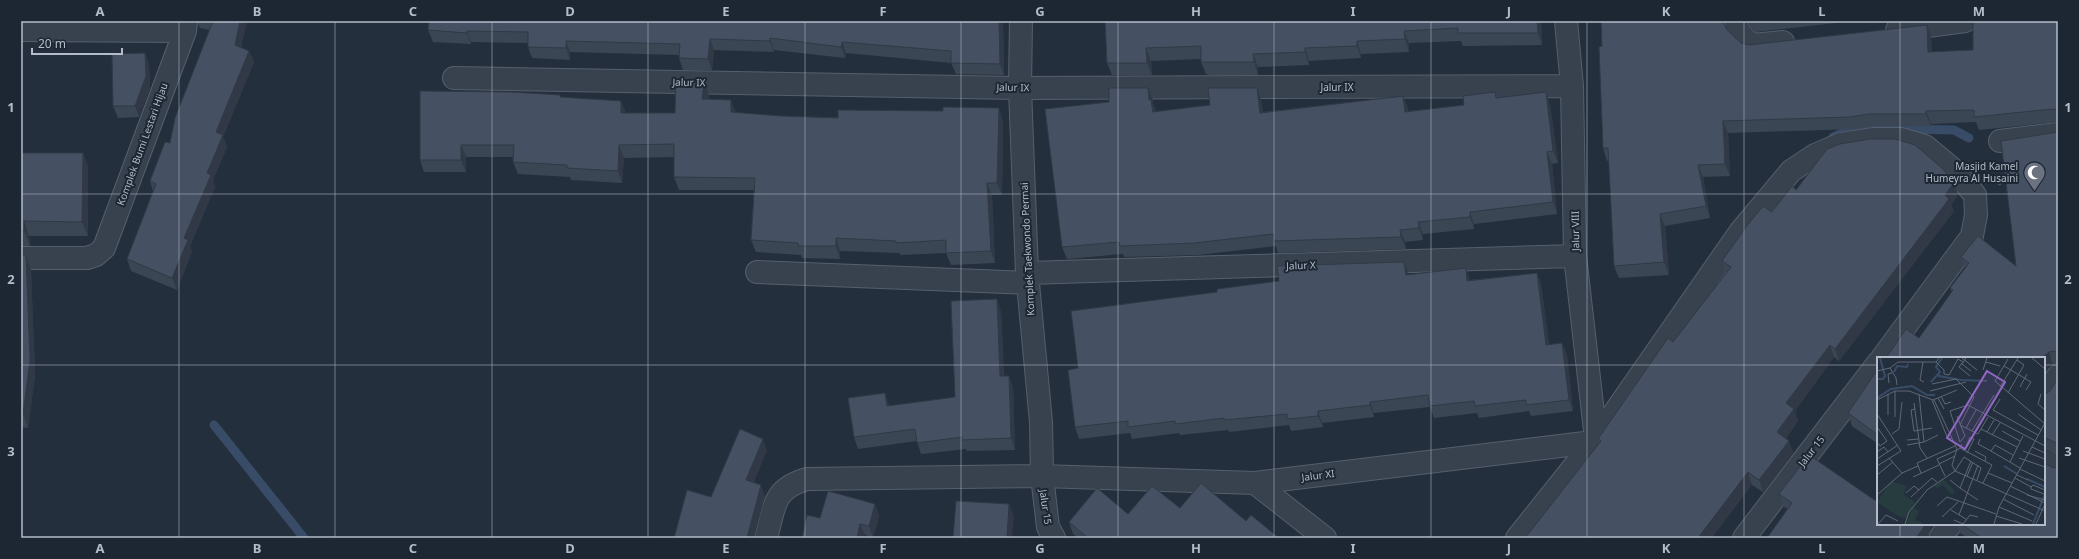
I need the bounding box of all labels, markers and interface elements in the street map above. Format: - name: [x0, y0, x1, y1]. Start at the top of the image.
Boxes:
- text: A: [96, 2, 105, 20]
- text: B: [253, 2, 261, 20]
- text: C: [409, 2, 417, 20]
- text: D: [565, 2, 575, 20]
- text: E: [722, 2, 730, 20]
- text: F: [879, 2, 887, 20]
- text: G: [1035, 2, 1045, 20]
- text: H: [1191, 2, 1201, 20]
- text: I: [1350, 2, 1356, 20]
- text: J: [1506, 2, 1511, 20]
- text: K: [1662, 2, 1671, 20]
- text: L: [1818, 2, 1826, 20]
- text: M: [1973, 2, 1985, 20]
- scale bar: [32, 30, 122, 56]
- text: 20 m: [38, 35, 66, 52]
- street label: Jalur IX: [671, 75, 706, 89]
- street label: Jalur IX: [995, 80, 1030, 94]
- street label: Jalur IX: [1319, 80, 1354, 94]
- street label: Komplek Bumi Lestari Hijau: [113, 81, 171, 207]
- text: 1: [7, 98, 15, 116]
- text: 1: [2064, 98, 2072, 116]
- place label: Masjid Kamel Humeyra Al Husaini: [1925, 159, 2018, 185]
- mosque icon: Masjid Kamel Humeyra Al Husaini: [2021, 159, 2047, 192]
- street label: Komplek Taekwondo Permai: [1017, 182, 1037, 316]
- street label: Jalur VIII: [1568, 211, 1582, 252]
- street label: Jalur X: [1285, 257, 1316, 273]
- text: 2: [7, 270, 15, 288]
- text: 2: [2064, 270, 2072, 288]
- inset map: [1877, 357, 2045, 525]
- street label: Jalur 15: [1794, 433, 1828, 470]
- text: 3: [7, 442, 15, 460]
- text: 3: [2064, 442, 2072, 460]
- street label: Jalur XI: [1300, 466, 1335, 484]
- street label: Jalur 15: [1036, 488, 1055, 526]
- text: A: [96, 539, 105, 557]
- text: B: [253, 539, 261, 557]
- text: C: [409, 539, 417, 557]
- text: D: [565, 539, 575, 557]
- text: E: [722, 539, 730, 557]
- text: F: [879, 539, 887, 557]
- text: G: [1035, 539, 1045, 557]
- text: H: [1191, 539, 1201, 557]
- text: I: [1350, 539, 1356, 557]
- text: J: [1506, 539, 1511, 557]
- text: K: [1662, 539, 1671, 557]
- text: L: [1818, 539, 1826, 557]
- text: M: [1973, 539, 1985, 557]

